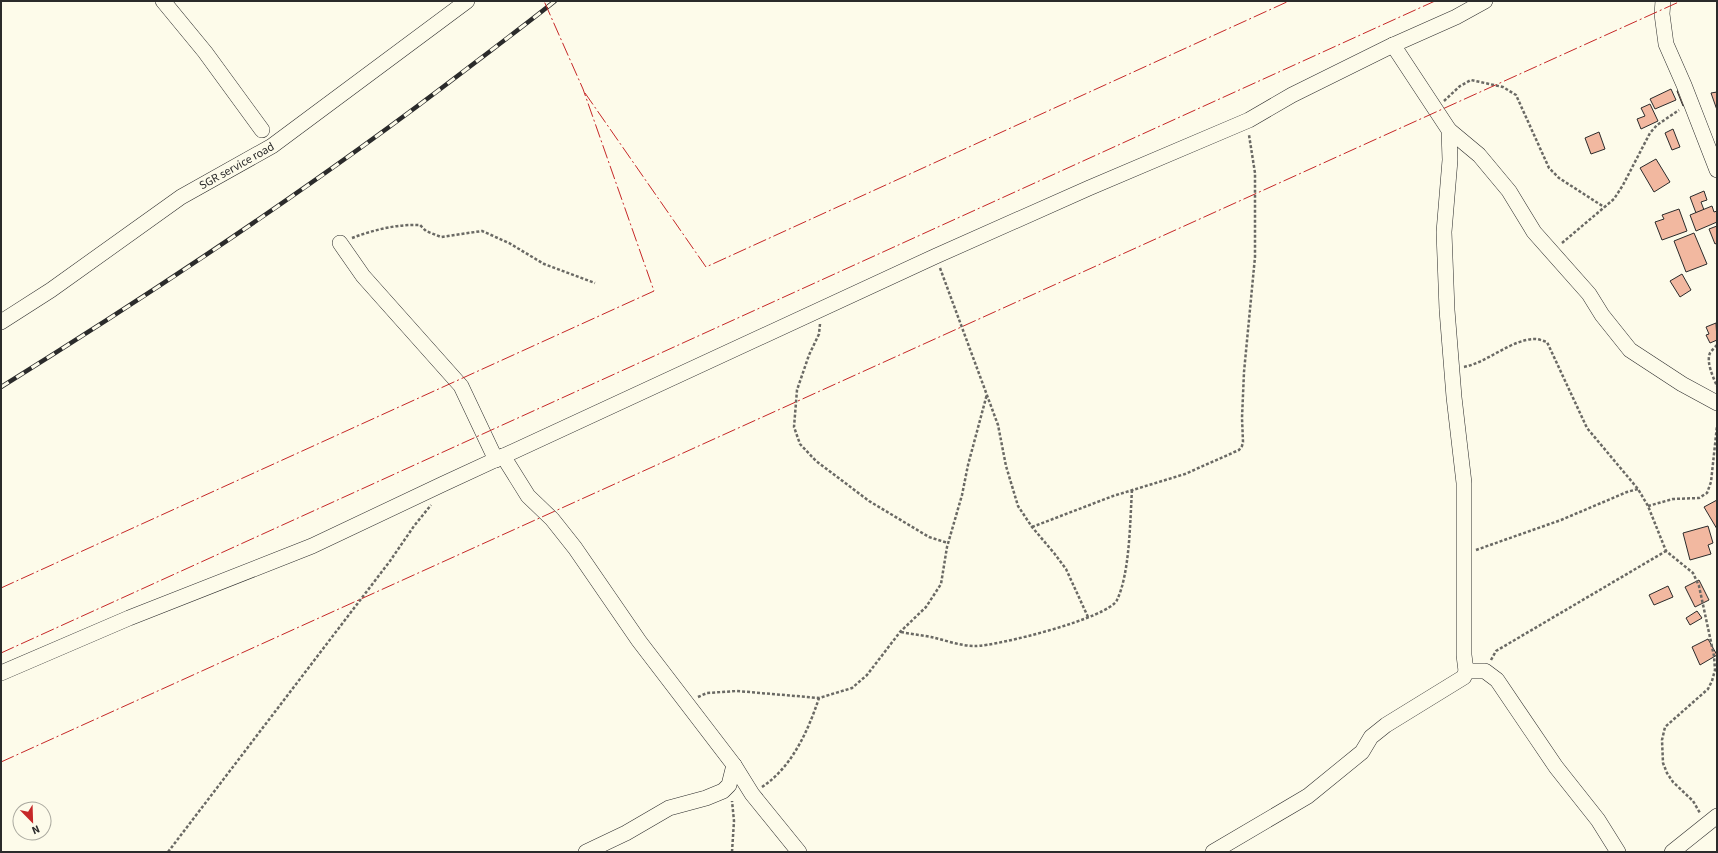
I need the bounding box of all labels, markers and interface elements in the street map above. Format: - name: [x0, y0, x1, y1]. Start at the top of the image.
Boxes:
- street label: SGR service road: [196, 138, 277, 194]
- north arrow: [12, 801, 52, 841]
- text: N: [29, 821, 42, 838]

